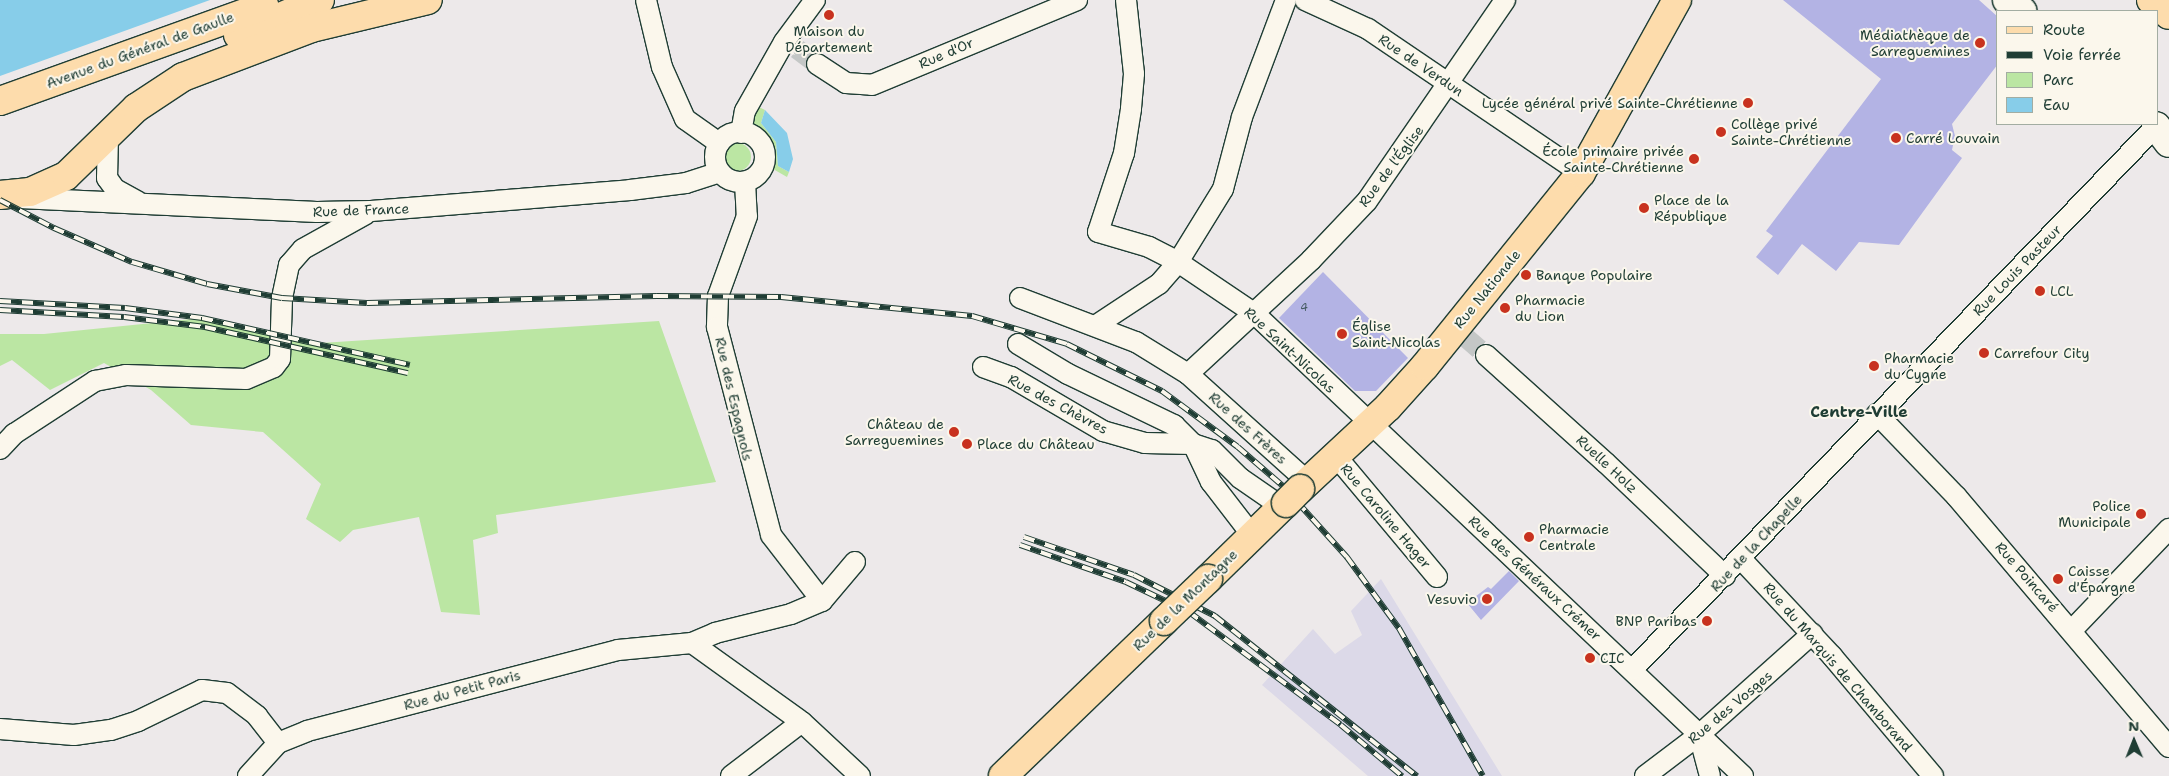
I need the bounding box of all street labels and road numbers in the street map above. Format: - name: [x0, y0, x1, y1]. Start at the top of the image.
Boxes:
- street label: Avenue du Général de Gaulle: [44, 8, 236, 92]
- street label: Rue de Verdun: [1375, 30, 1467, 100]
- street label: Rue d'Or: [916, 34, 976, 72]
- street label: Rue de l'Église: [1355, 122, 1427, 210]
- street label: Rue de France: [313, 200, 409, 220]
- street label: Rue Louis Pasteur: [1969, 221, 2065, 319]
- street label: Rue Nationale: [1450, 246, 1524, 332]
- street label: Rue Saint-Nicolas: [1241, 303, 1339, 397]
- street label: Rue des Espagnols: [712, 335, 756, 463]
- street label: Rue des Chèvres: [1005, 371, 1111, 437]
- street label: Rue des Frères: [1205, 388, 1291, 468]
- street label: Ruelle Holz: [1573, 432, 1641, 496]
- street label: Rue Caroline Hager: [1337, 460, 1435, 572]
- street label: Rue de la Chapelle: [1707, 491, 1805, 595]
- street label: Rue des Généraux Crémer: [1465, 512, 1605, 644]
- street label: Rue Poincaré: [1992, 539, 2062, 615]
- street label: Rue de la Montagne: [1129, 546, 1241, 654]
- street label: Rue du Marquis de Chamborand: [1760, 579, 1916, 755]
- street label: Rue du Petit Paris: [402, 666, 522, 714]
- street label: Rue des Vosges: [1684, 667, 1776, 747]

